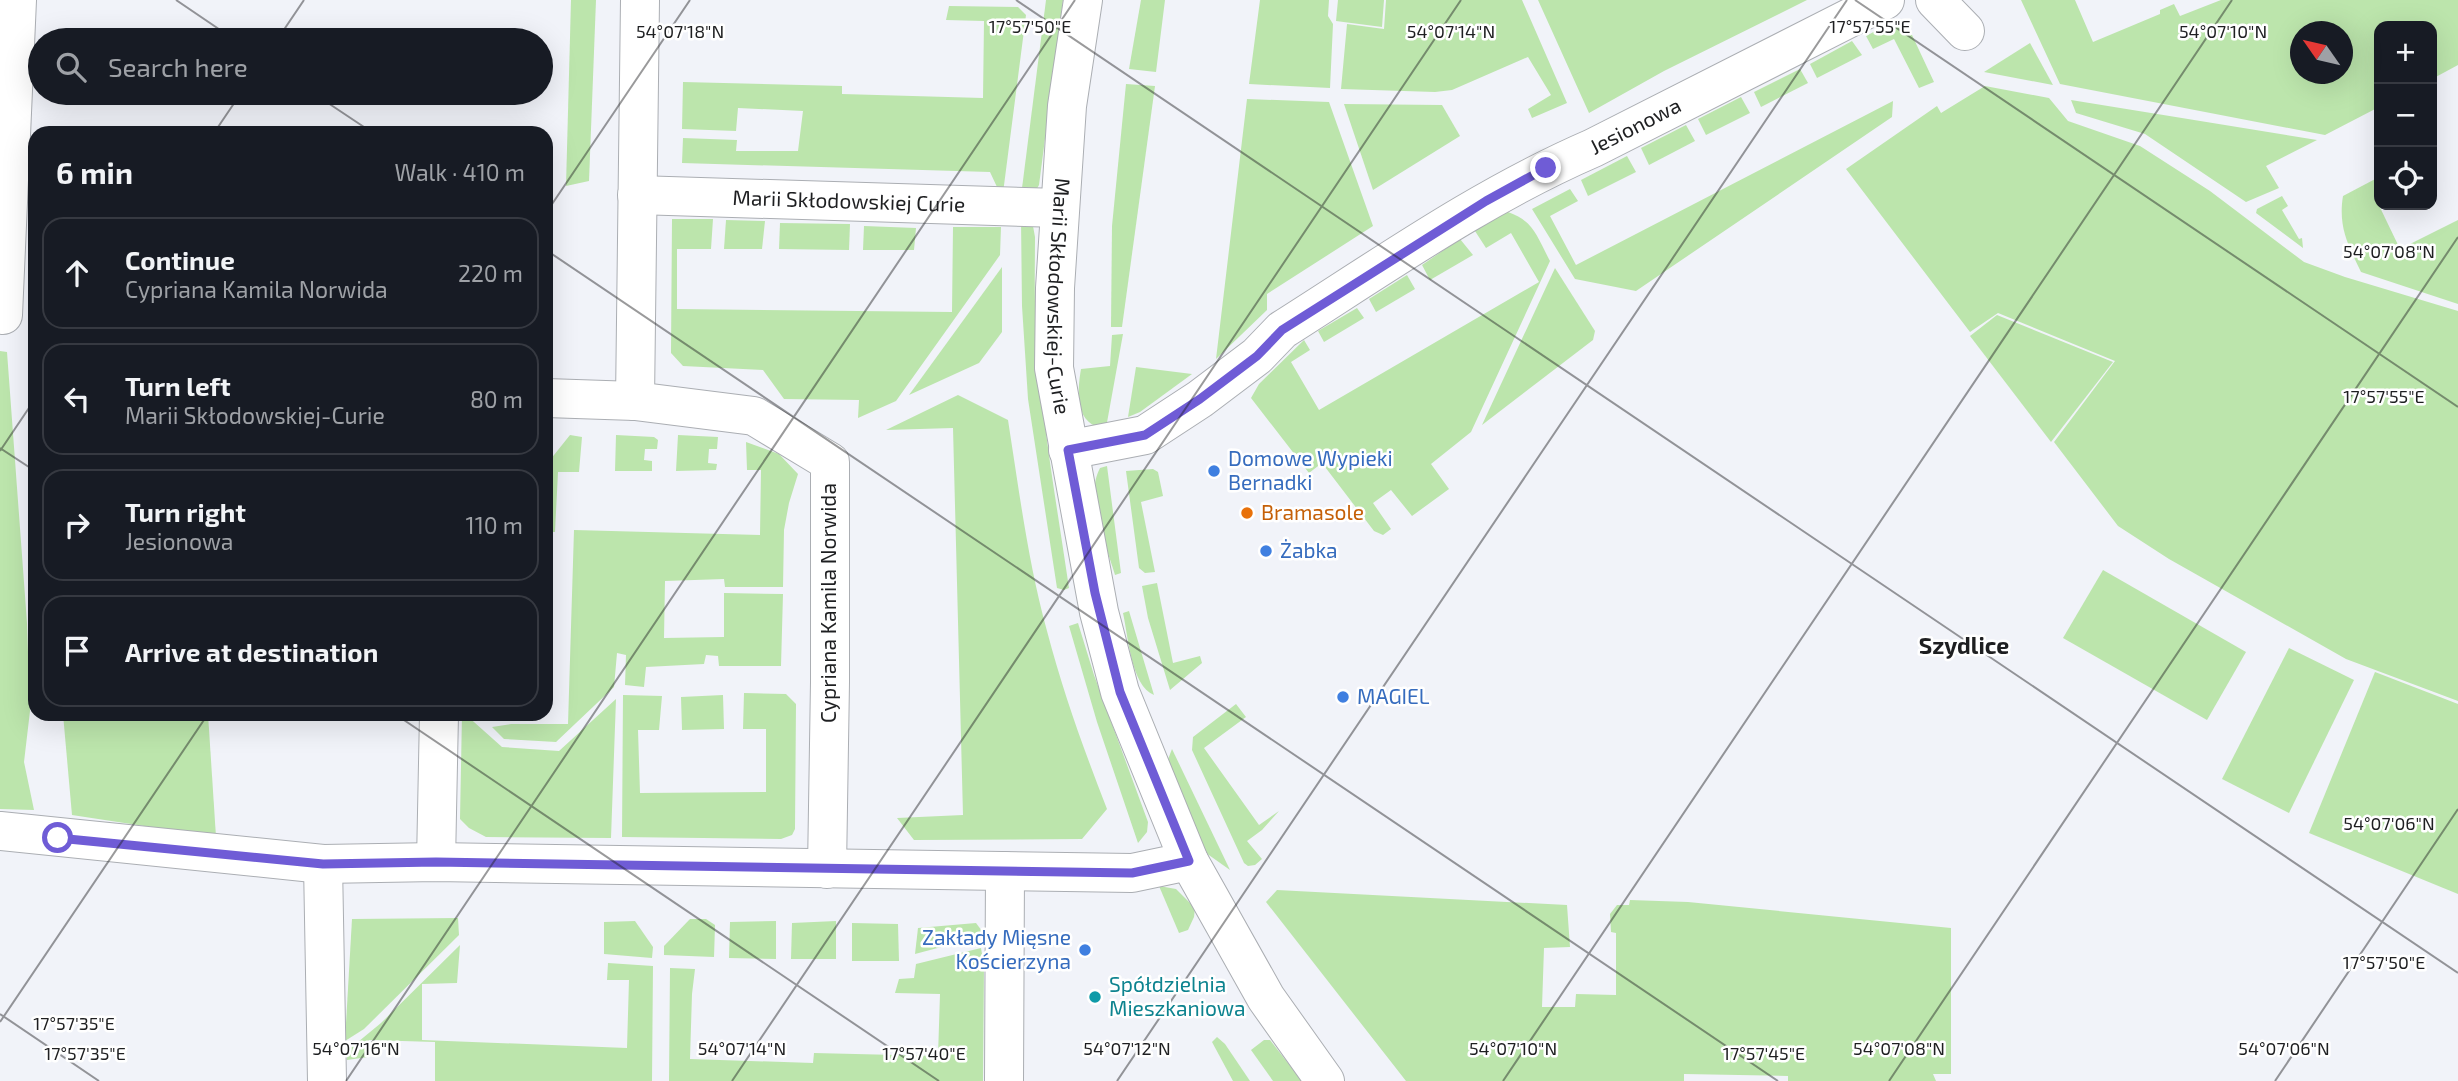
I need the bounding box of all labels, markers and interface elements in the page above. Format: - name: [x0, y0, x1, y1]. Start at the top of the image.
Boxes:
- text: 17°57'50"E: [989, 15, 1071, 37]
- text: 17°57'55"E: [1829, 15, 1911, 37]
- text: 54°07'18"N: [636, 20, 724, 42]
- text: 54°07'14"N: [1407, 20, 1495, 42]
- text: 54°07'10"N: [2179, 20, 2267, 42]
- north arrow: [2290, 21, 2353, 84]
- map controls: [2374, 21, 2437, 210]
- button: +: [2374, 21, 2437, 84]
- search box: [28, 28, 553, 105]
- icon: search: [52, 48, 90, 86]
- text: Search here: [108, 51, 248, 82]
- button: −: [2374, 84, 2437, 147]
- street label: Jesionowa: [1585, 92, 1685, 159]
- button: locate: [2374, 147, 2437, 210]
- route end: [1530, 152, 1561, 183]
- text: 6 min: [56, 154, 133, 190]
- text: Walk · 410 m: [394, 158, 525, 186]
- street label: Marii Skłodowskiej-Curie: [1042, 177, 1076, 416]
- street label: Marii Skłodowskiej Curie: [732, 184, 966, 216]
- text: 54°07'08"N: [2343, 240, 2435, 262]
- text: Continue: [125, 244, 235, 275]
- icon: ahead: [58, 254, 96, 292]
- text: 220 m: [458, 259, 523, 287]
- text: Cypriana Kamila Norwida: [125, 275, 388, 303]
- text: Turn left: [125, 370, 231, 401]
- icon: left: [58, 380, 96, 418]
- text: 80 m: [470, 385, 523, 413]
- text: 17°57'55"E: [2343, 385, 2425, 407]
- text: Marii Skłodowskiej-Curie: [125, 401, 385, 429]
- place label: Domowe Wypieki Bernadki: [1228, 445, 1393, 494]
- marker: Domowe Wypieki Bernadki: [1206, 463, 1222, 479]
- street label: Cypriana Kamila Norwida: [815, 483, 840, 723]
- text: Turn right: [125, 496, 246, 527]
- place label: Bramasole: [1261, 499, 1364, 524]
- marker: Bramasole: [1239, 505, 1255, 521]
- icon: right: [58, 506, 96, 544]
- text: 110 m: [466, 511, 523, 539]
- text: Jesionowa: [125, 527, 234, 555]
- place label: Żabka: [1280, 537, 1338, 562]
- marker: Żabka: [1258, 543, 1274, 559]
- district label: Szydlice: [1919, 631, 2009, 659]
- icon: arrive: [58, 632, 96, 670]
- text: Arrive at destination: [125, 636, 378, 667]
- place label: MAGIEL: [1357, 683, 1430, 708]
- marker: MAGIEL: [1335, 689, 1351, 705]
- text: 54°07'06"N: [2343, 812, 2435, 834]
- route start: [42, 822, 73, 853]
- place label: Zakłady Mięsne Kościerzyna: [922, 924, 1071, 973]
- marker: Zakłady Mięsne Kościerzyna: [1077, 942, 1093, 958]
- text: 17°57'50"E: [2343, 951, 2425, 973]
- place label: Spółdzielnia Mieszkaniowa: [1109, 971, 1246, 1020]
- marker: Spółdzielnia Mieszkaniowa: [1087, 989, 1103, 1005]
- text: 17°57'35"E: [33, 1012, 115, 1034]
- text: 54°07'16"N: [312, 1037, 400, 1059]
- text: 54°07'14"N: [698, 1037, 786, 1059]
- text: 54°07'12"N: [1083, 1037, 1171, 1059]
- text: 54°07'10"N: [1469, 1037, 1557, 1059]
- text: 54°07'08"N: [1853, 1037, 1945, 1059]
- text: 54°07'06"N: [2238, 1037, 2330, 1059]
- text: 17°57'35"E: [44, 1042, 126, 1064]
- text: 17°57'40"E: [882, 1042, 966, 1064]
- text: 17°57'45"E: [1723, 1042, 1805, 1064]

